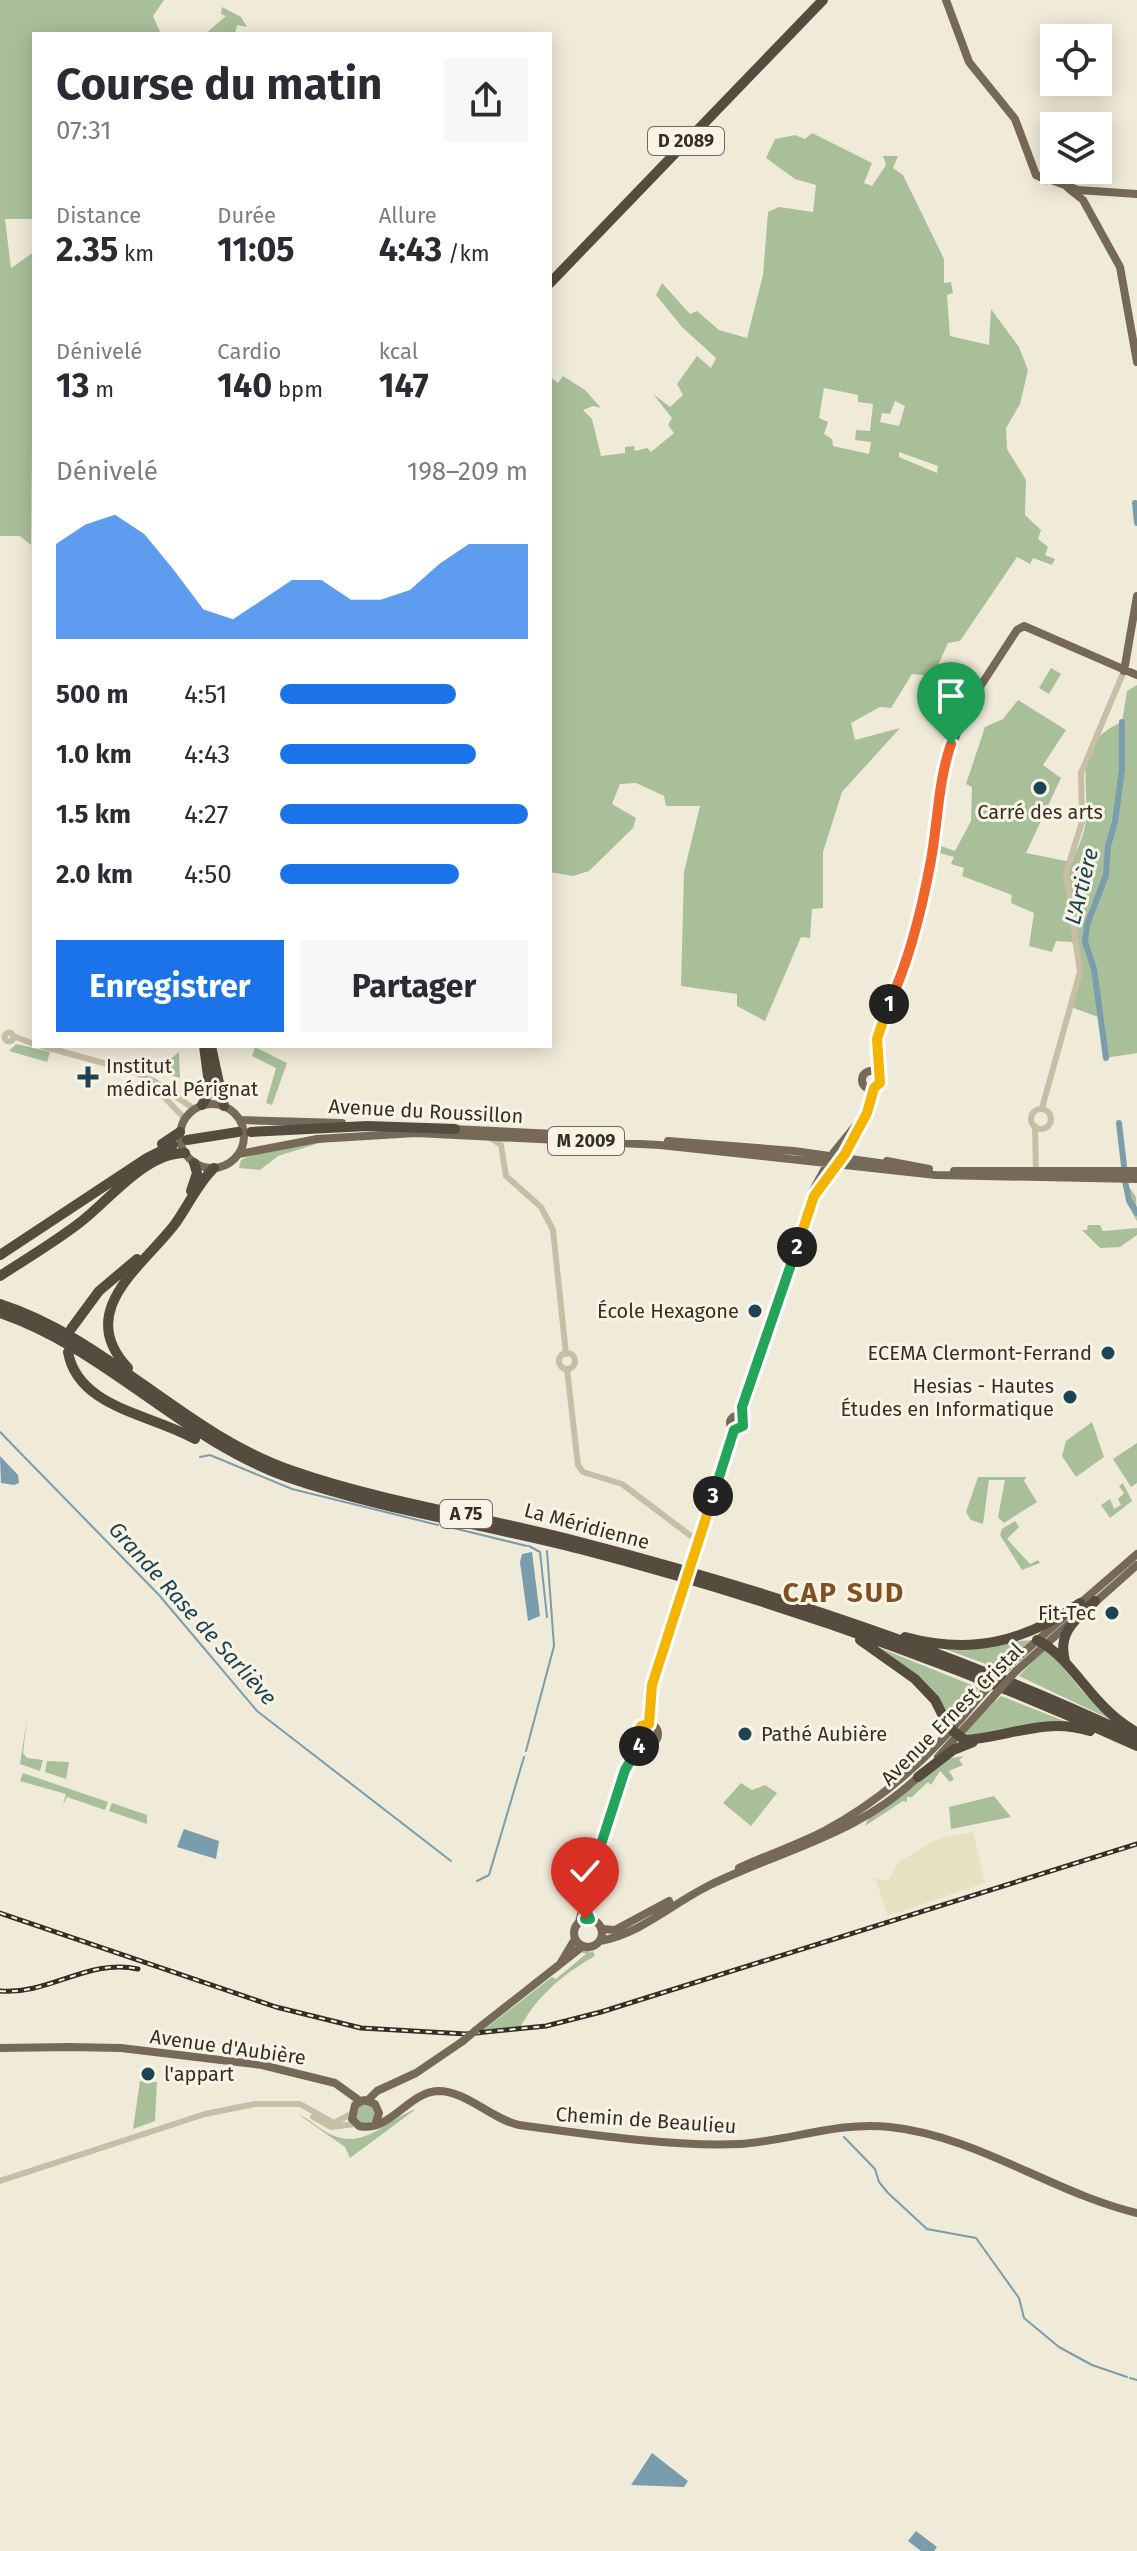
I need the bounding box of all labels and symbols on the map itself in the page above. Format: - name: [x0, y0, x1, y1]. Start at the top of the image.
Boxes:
- road number: D 2089: [648, 127, 724, 155]
- pin: [917, 662, 985, 744]
- marker: Carré des arts: [1031, 779, 1049, 797]
- place label: Carré des arts: [977, 800, 1103, 824]
- water label: L'Artière: [1059, 845, 1104, 927]
- pin: 1: [869, 984, 909, 1024]
- place label: Institut médical Pérignat: [106, 1054, 259, 1101]
- marker: Institut médical Pérignat: [77, 1066, 99, 1088]
- street label: Avenue du Roussillon: [328, 1094, 524, 1128]
- road number: M 2009: [548, 1127, 624, 1155]
- pin: 2: [777, 1227, 817, 1267]
- place label: École Hexagone: [597, 1299, 739, 1323]
- marker: École Hexagone: [746, 1302, 764, 1320]
- place label: ECEMA Clermont-Ferrand: [868, 1341, 1092, 1365]
- marker: ECEMA Clermont-Ferrand: [1099, 1344, 1117, 1362]
- place label: Hesias - Hautes Études en Informatique: [840, 1374, 1054, 1421]
- marker: Hesias - Hautes Études en Informatique: [1061, 1388, 1079, 1406]
- pin: 3: [693, 1476, 733, 1516]
- street label: La Méridienne: [522, 1498, 652, 1554]
- road number: A 75: [440, 1500, 492, 1528]
- water label: Grande Rase de Sarliève: [103, 1516, 282, 1711]
- district label: CAP SUD: [783, 1576, 905, 1609]
- place label: Fit-Tec: [1038, 1601, 1096, 1625]
- marker: Fit-Tec: [1103, 1604, 1121, 1622]
- street label: Avenue Ernest Cristal: [876, 1638, 1028, 1790]
- place label: Pathé Aubière: [761, 1722, 887, 1746]
- marker: Pathé Aubière: [736, 1725, 754, 1743]
- pin: 4: [619, 1726, 659, 1766]
- pin: [551, 1837, 619, 1919]
- street label: Avenue d'Aubière: [149, 2024, 307, 2070]
- place label: l'appart: [164, 2062, 235, 2086]
- marker: l'appart: [139, 2065, 157, 2083]
- street label: Chemin de Beaulieu: [555, 2102, 737, 2138]

